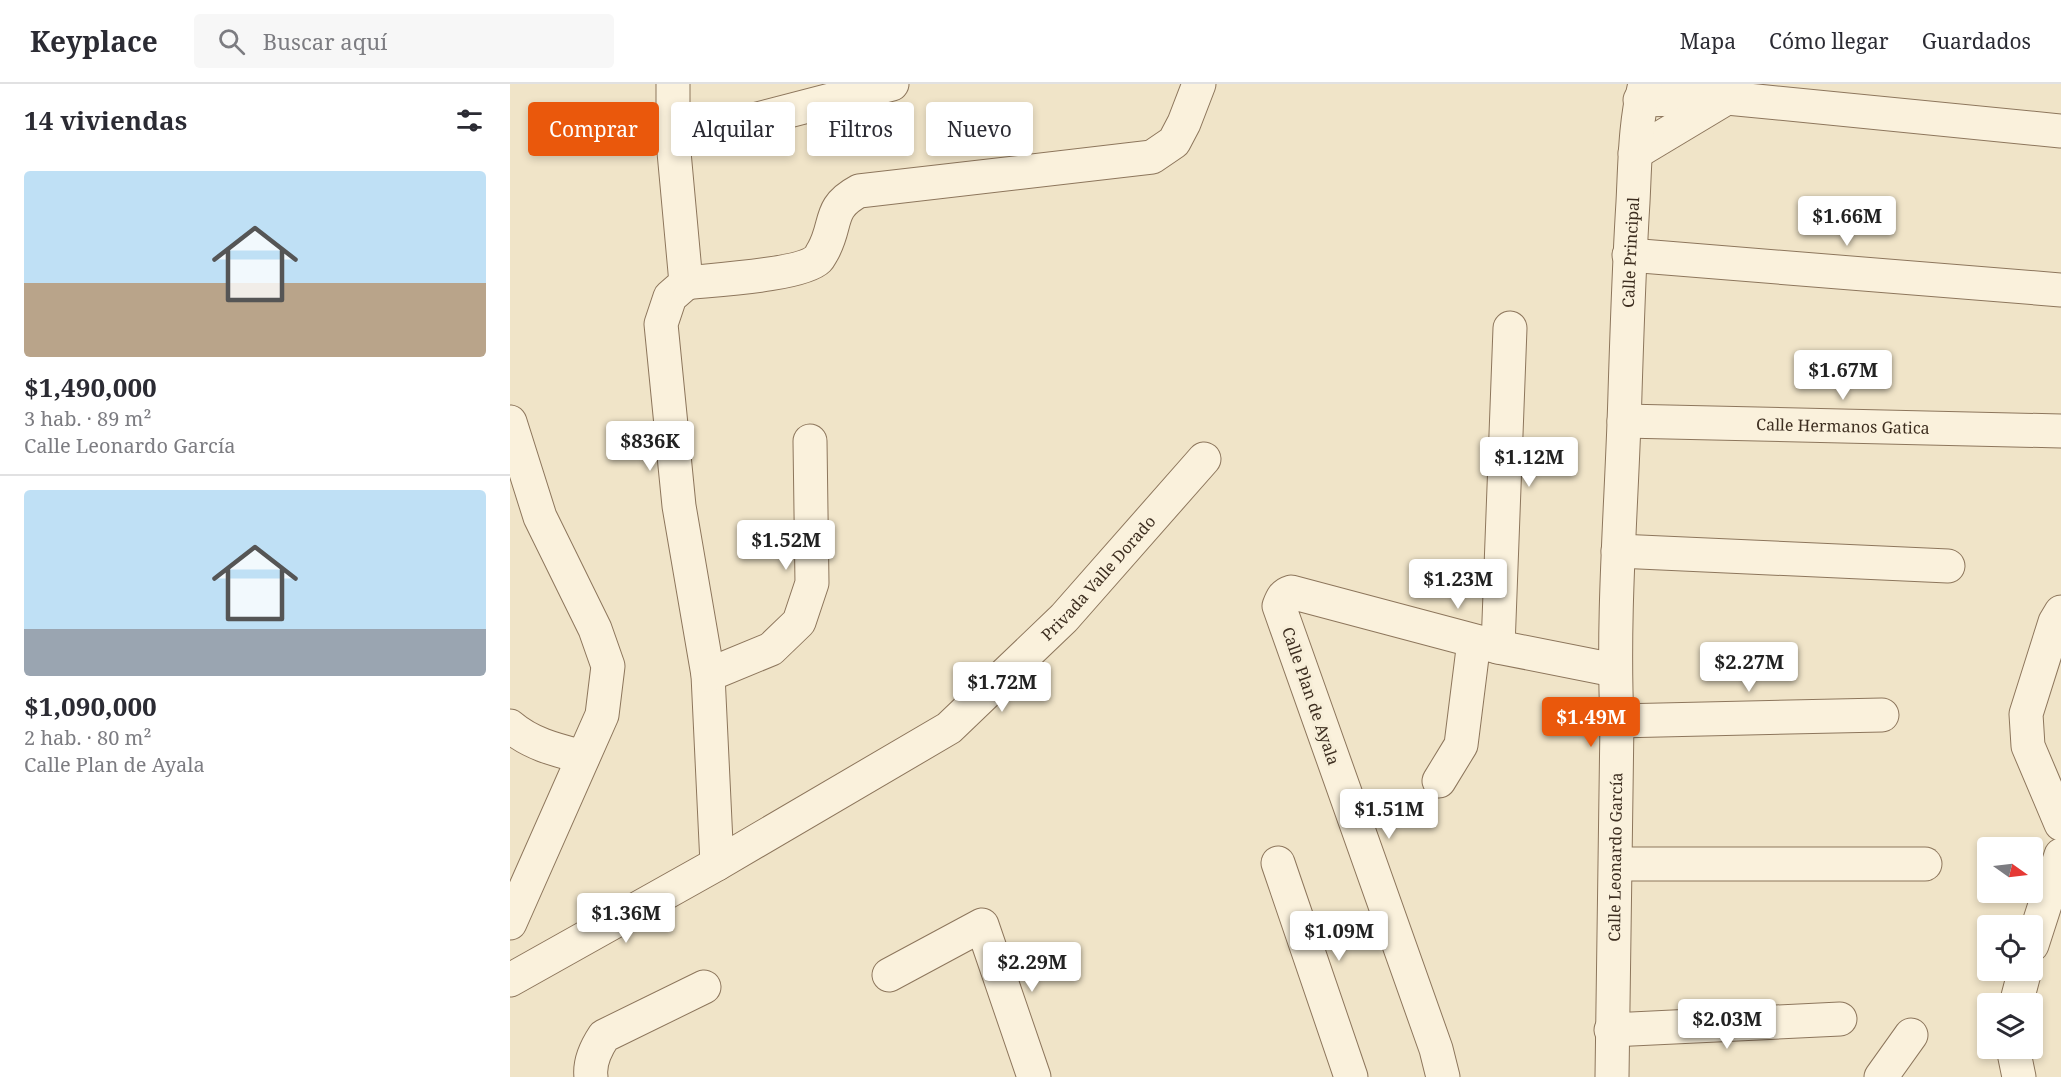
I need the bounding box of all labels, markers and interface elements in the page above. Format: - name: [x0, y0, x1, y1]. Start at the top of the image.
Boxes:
- search box: [194, 14, 614, 68]
- text: Keyplace: [30, 22, 158, 60]
- icon: search: [215, 25, 248, 58]
- text: Buscar aquí: [263, 26, 387, 56]
- text: Mapa: [1680, 27, 1736, 55]
- text: Cómo llegar: [1769, 27, 1889, 55]
- text: Guardados: [1922, 27, 2031, 55]
- text: 14 viviendas: [24, 102, 187, 138]
- chip: Comprar: [528, 102, 659, 156]
- chip: Alquilar: [671, 102, 795, 156]
- chip: Filtros: [807, 102, 914, 156]
- chip: Nuevo: [926, 102, 1033, 156]
- icon: filters: [453, 104, 486, 137]
- street label: Calle Principal: [1617, 196, 1644, 308]
- pin: $1.66M: [1798, 196, 1896, 247]
- text: $1.66M: [1812, 202, 1882, 229]
- icon: home: [201, 210, 309, 318]
- pin: $1.67M: [1794, 350, 1892, 401]
- text: $1.67M: [1808, 356, 1878, 383]
- text: $1,490,000: [24, 369, 157, 405]
- text: 3 hab. · 89 m²: [24, 405, 151, 432]
- street label: Calle Hermanos Gatica: [1756, 413, 1930, 439]
- pin: $836K: [608, 421, 692, 472]
- text: $836K: [620, 427, 680, 454]
- text: Calle Leonardo García: [24, 432, 236, 459]
- pin: $1.12M: [1480, 437, 1578, 488]
- text: $1.12M: [1494, 443, 1564, 470]
- street label: Privada Valle Dorado: [1036, 511, 1160, 645]
- pin: $1.52M: [737, 520, 835, 571]
- text: $1.52M: [751, 526, 821, 553]
- icon: home: [201, 529, 309, 637]
- pin: $1.23M: [1409, 559, 1507, 610]
- text: $1.23M: [1423, 565, 1493, 592]
- street label: Calle Plan de Ayala: [1277, 624, 1345, 768]
- pin: $2.27M: [1700, 642, 1798, 693]
- text: $2.27M: [1714, 648, 1784, 675]
- pin: $1.72M: [953, 662, 1051, 713]
- text: $1.72M: [967, 668, 1037, 695]
- text: $1,090,000: [24, 688, 157, 724]
- pin: $1.49M: [1542, 697, 1640, 748]
- text: $1.49M: [1556, 703, 1626, 730]
- text: 2 hab. · 80 m²: [24, 724, 151, 751]
- text: Calle Plan de Ayala: [24, 751, 205, 778]
- street label: Calle Leonardo García: [1603, 772, 1627, 942]
- pin: $1.51M: [1340, 789, 1438, 840]
- text: $1.51M: [1354, 795, 1424, 822]
- north arrow: [1977, 837, 2043, 903]
- map controls: [1977, 837, 2043, 1059]
- pin: $1.36M: [577, 893, 675, 944]
- text: $1.36M: [591, 899, 661, 926]
- pin: $1.09M: [1290, 911, 1388, 962]
- button: locate: [1977, 915, 2043, 981]
- text: $1.09M: [1304, 917, 1374, 944]
- pin: $2.29M: [983, 942, 1081, 993]
- text: $2.29M: [997, 948, 1067, 975]
- button: layers: [1977, 993, 2043, 1059]
- pin: $2.03M: [1678, 999, 1776, 1050]
- text: $2.03M: [1692, 1005, 1762, 1032]

